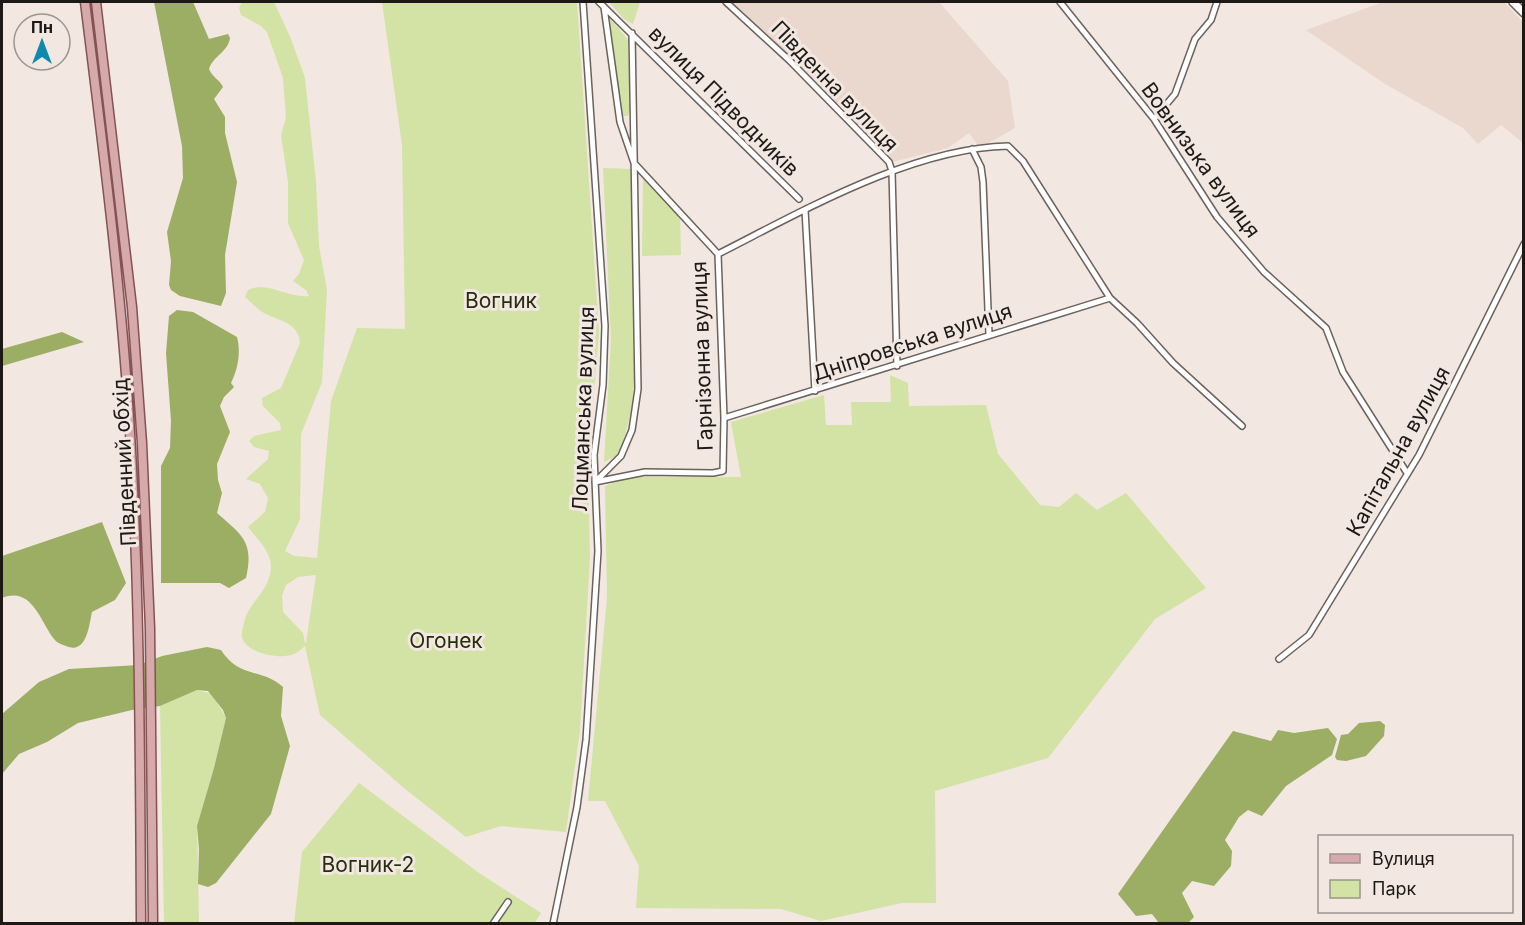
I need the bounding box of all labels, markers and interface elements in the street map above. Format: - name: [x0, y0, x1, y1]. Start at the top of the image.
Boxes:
- north arrow: [12, 12, 72, 72]
- street label: Південна вулиця: [766, 15, 904, 157]
- text: Пн: [31, 17, 53, 37]
- street label: вулиця Підводників: [644, 21, 804, 181]
- street label: Вовнизька вулиця: [1136, 78, 1266, 242]
- street label: Гарнізонна вулиця: [686, 261, 718, 451]
- park label: Вогник: [465, 288, 538, 313]
- street label: Дніпровська вулиця: [809, 298, 1015, 386]
- street label: Лоцманська вулиця: [567, 306, 599, 512]
- street label: Капітальна вулиця: [1341, 362, 1455, 540]
- street label: Південний обхід: [107, 377, 141, 547]
- park label: Огонек: [409, 628, 483, 653]
- legend: [1318, 835, 1513, 913]
- text: Вулиця: [1372, 848, 1435, 869]
- park label: Вогник-2: [322, 852, 414, 877]
- text: Парк: [1372, 878, 1417, 899]

